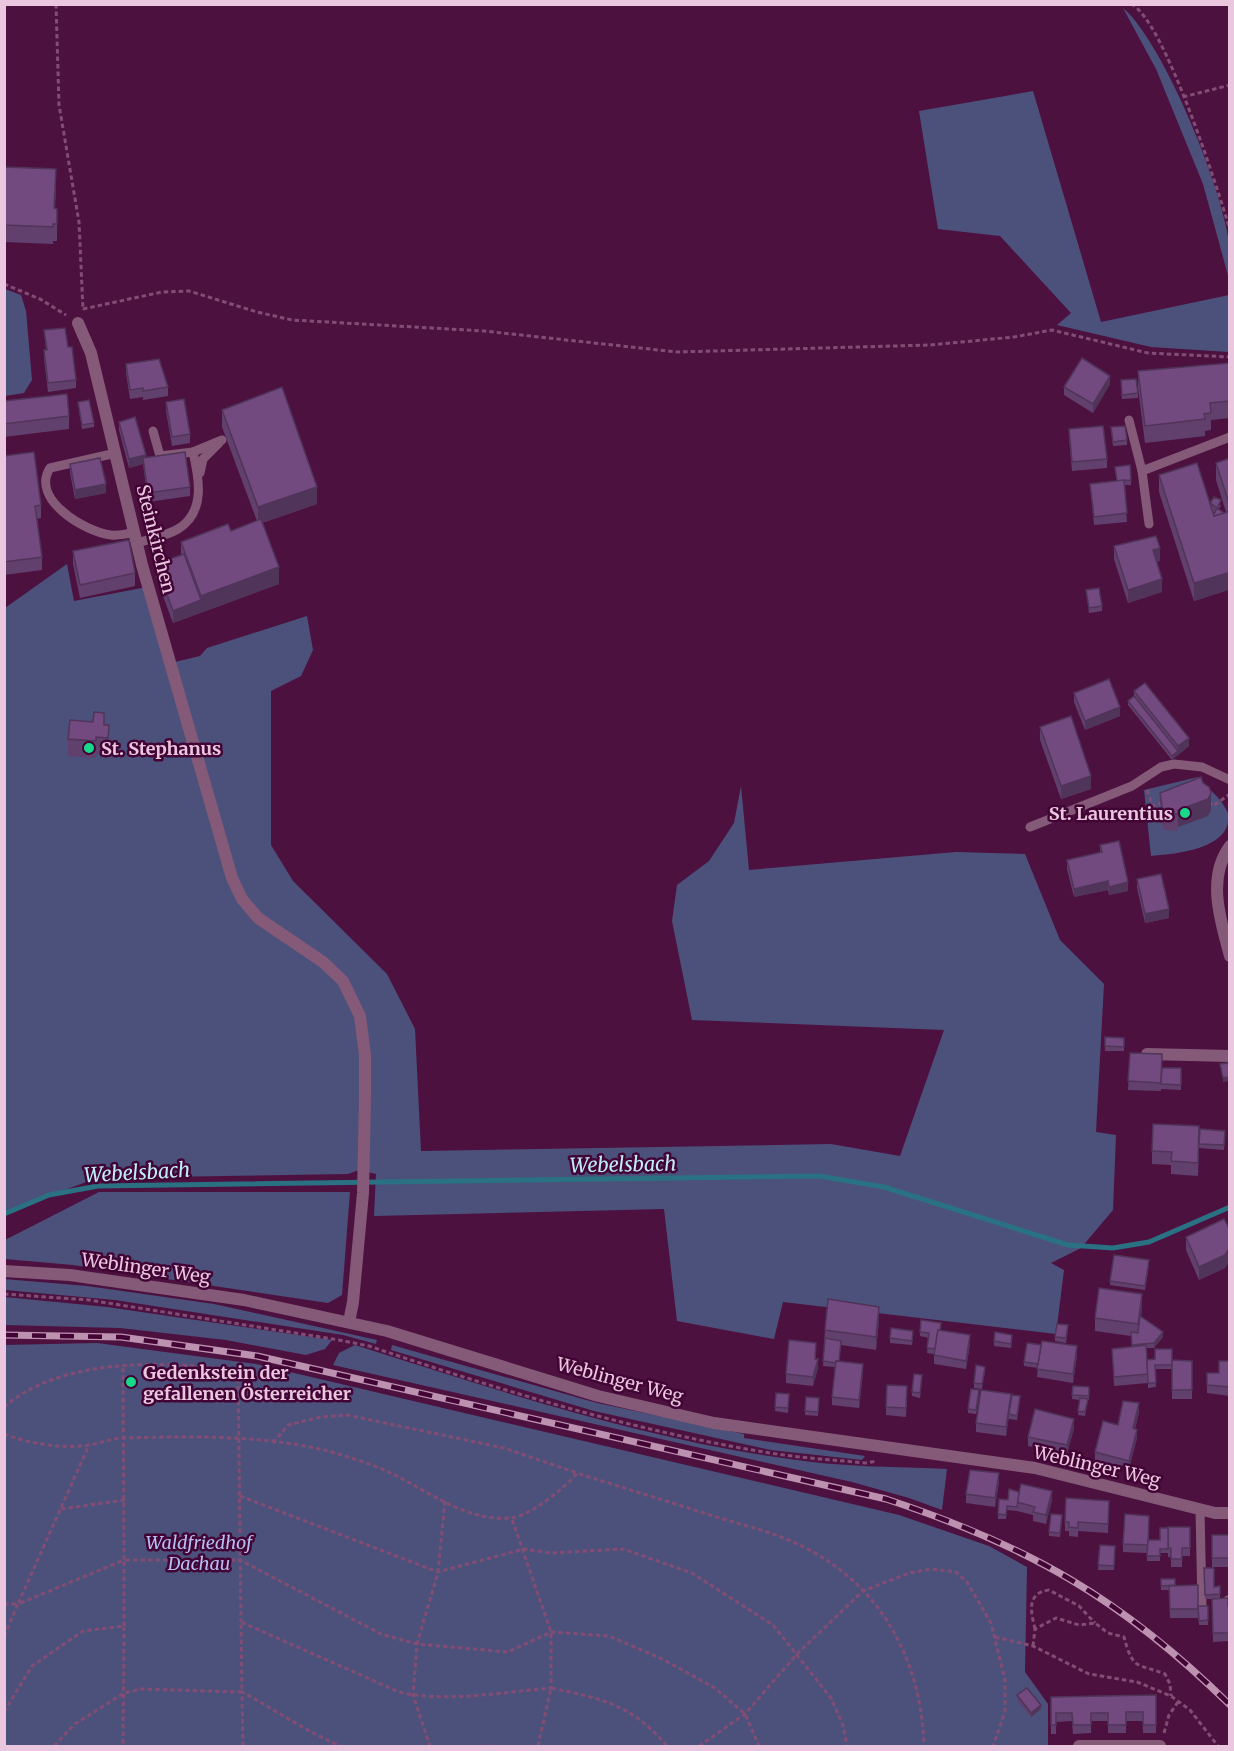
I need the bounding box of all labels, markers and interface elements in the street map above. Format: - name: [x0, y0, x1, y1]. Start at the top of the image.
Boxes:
- street label: Steinkirchen: [131, 482, 181, 596]
- place label: St. Stephanus: [101, 737, 221, 760]
- marker: St. Stephanus: [82, 741, 96, 755]
- place label: St. Laurentius: [1049, 802, 1173, 825]
- marker: St. Laurentius: [1178, 806, 1192, 820]
- water label: Webelsbach: [570, 1151, 676, 1177]
- water label: Webelsbach: [83, 1157, 191, 1187]
- street label: Weblinger Weg: [79, 1247, 212, 1288]
- street label: Weblinger Weg: [553, 1352, 686, 1408]
- place label: Gedenkstein der gefallenen Österreicher: [143, 1361, 351, 1405]
- marker: Gedenkstein der gefallenen Österreicher: [124, 1375, 138, 1389]
- street label: Weblinger Weg: [1030, 1440, 1163, 1492]
- park label: Waldfriedhof Dachau: [146, 1531, 254, 1575]

